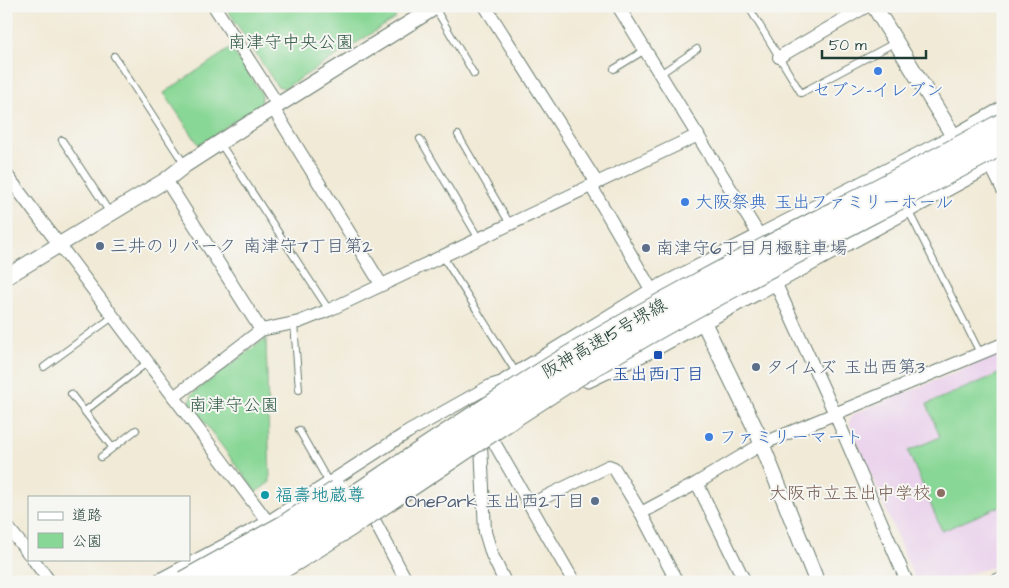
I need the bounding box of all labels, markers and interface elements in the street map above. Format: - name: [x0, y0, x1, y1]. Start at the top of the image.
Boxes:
- scale bar: [822, 28, 925, 60]
- park label: 南津守中央公園: [228, 30, 354, 55]
- text: 50 m: [829, 35, 867, 56]
- marker: セブン-イレブン: [872, 65, 884, 77]
- place label: セブン-イレブン: [812, 78, 944, 103]
- place label: 大阪祭典 玉出ファミリーホール: [695, 190, 953, 215]
- marker: 大阪祭典 玉出ファミリーホール: [679, 196, 691, 208]
- place label: 三井のリパーク 南津守7丁目第2: [110, 234, 373, 259]
- place label: 南津守6丁目月極駐車場: [656, 236, 847, 261]
- marker: 三井のリパーク 南津守7丁目第2: [94, 240, 106, 252]
- marker: 南津守6丁目月極駐車場: [640, 242, 652, 254]
- street label: 阪神高速15号堺線: [537, 292, 672, 385]
- marker: 玉出西1丁目: [652, 349, 664, 361]
- place label: タイムズ 玉出西第3: [766, 355, 925, 380]
- marker: タイムズ 玉出西第3: [750, 361, 762, 373]
- place label: 玉出西1丁目: [612, 362, 704, 387]
- park label: 南津守公園: [189, 393, 279, 418]
- place label: ファミリーマート: [719, 425, 863, 450]
- marker: ファミリーマート: [703, 431, 715, 443]
- place label: 大阪市立玉出中学校: [769, 481, 931, 506]
- place label: 福壽地蔵尊: [275, 483, 365, 508]
- marker: 大阪市立玉出中学校: [935, 487, 947, 499]
- marker: 福壽地蔵尊: [259, 489, 271, 501]
- place label: OnePark 玉出西2丁目: [405, 489, 585, 514]
- marker: OnePark 玉出西2丁目: [589, 495, 601, 507]
- legend: [28, 496, 190, 560]
- text: 道路: [72, 505, 102, 526]
- text: 公園: [72, 531, 102, 552]

